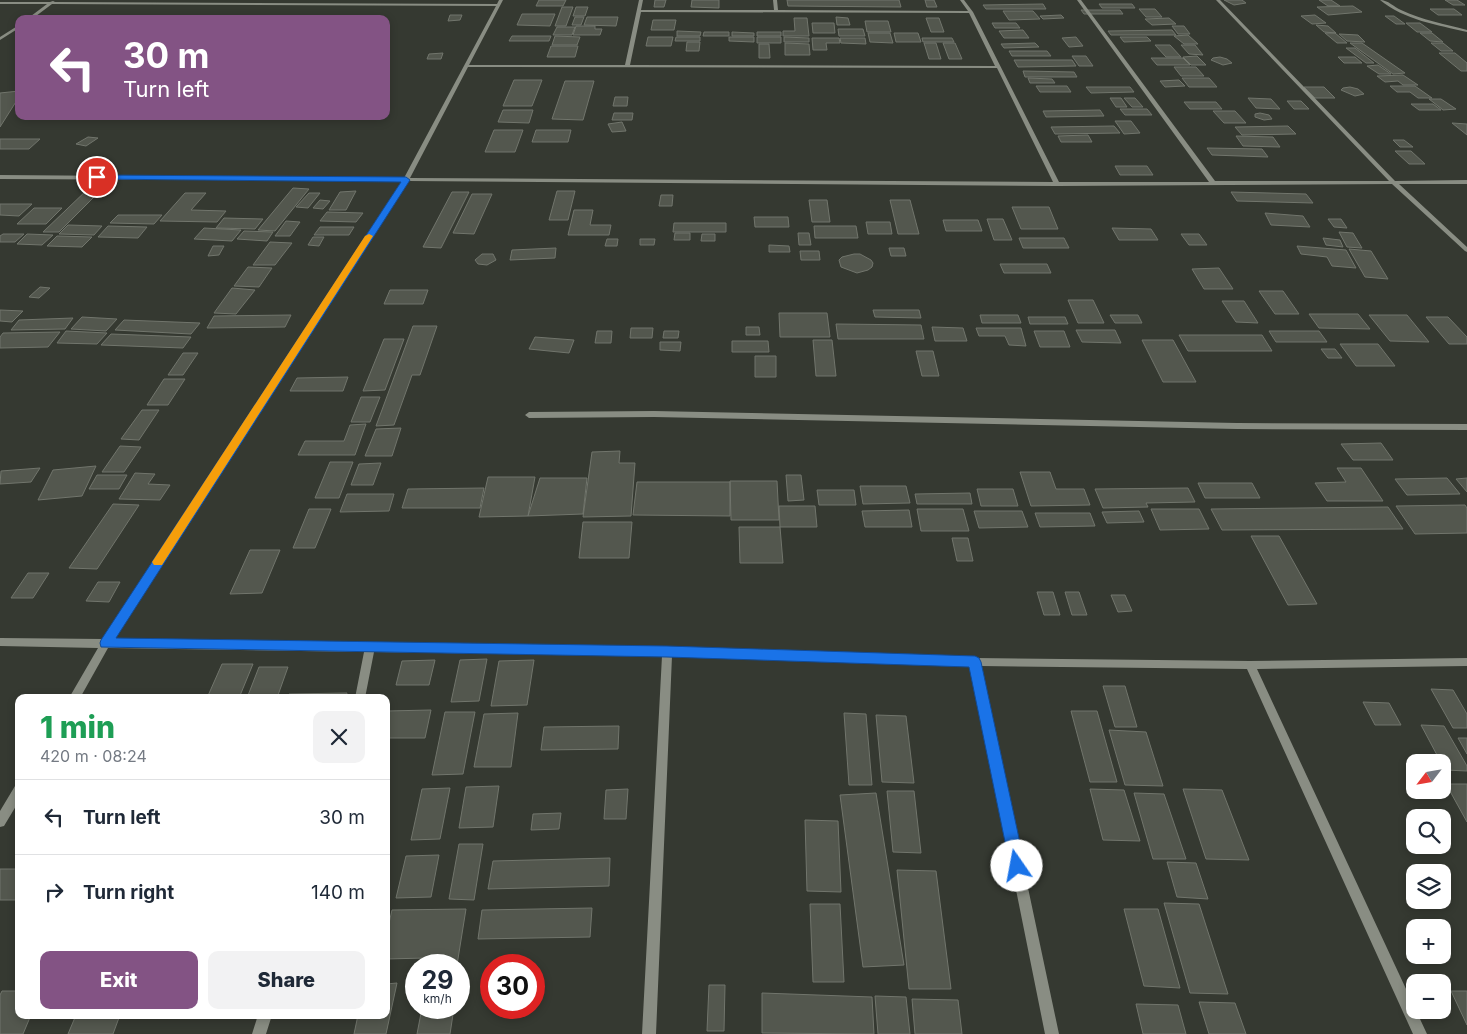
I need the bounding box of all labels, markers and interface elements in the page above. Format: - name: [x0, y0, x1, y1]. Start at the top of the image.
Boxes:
- text: 30 m: [123, 34, 209, 76]
- icon: left: [40, 35, 105, 100]
- text: Turn left: [123, 76, 209, 102]
- pin: [76, 156, 118, 198]
- icon: arrive: [83, 163, 111, 191]
- text: 1 min: [40, 709, 115, 745]
- button: close: [313, 711, 365, 763]
- text: 420 m · 08:24: [40, 746, 147, 766]
- north arrow: [1406, 754, 1451, 799]
- map controls: [1406, 754, 1451, 1019]
- icon: left: [40, 803, 68, 831]
- text: Turn left: [83, 806, 161, 829]
- text: 30 m: [319, 806, 365, 829]
- button: search: [1406, 809, 1451, 854]
- position arrow: [990, 839, 1042, 891]
- button: layers: [1406, 864, 1451, 909]
- icon: right: [40, 878, 68, 906]
- text: Turn right: [83, 881, 174, 904]
- text: 140 m: [311, 881, 365, 904]
- button: +: [1406, 919, 1451, 964]
- button: Exit: [40, 951, 198, 1009]
- button: Share: [208, 951, 365, 1009]
- speed limit sign: 30: [480, 954, 545, 1019]
- text: 29: [422, 965, 453, 995]
- button: −: [1406, 974, 1451, 1019]
- text: km/h: [423, 991, 452, 1006]

